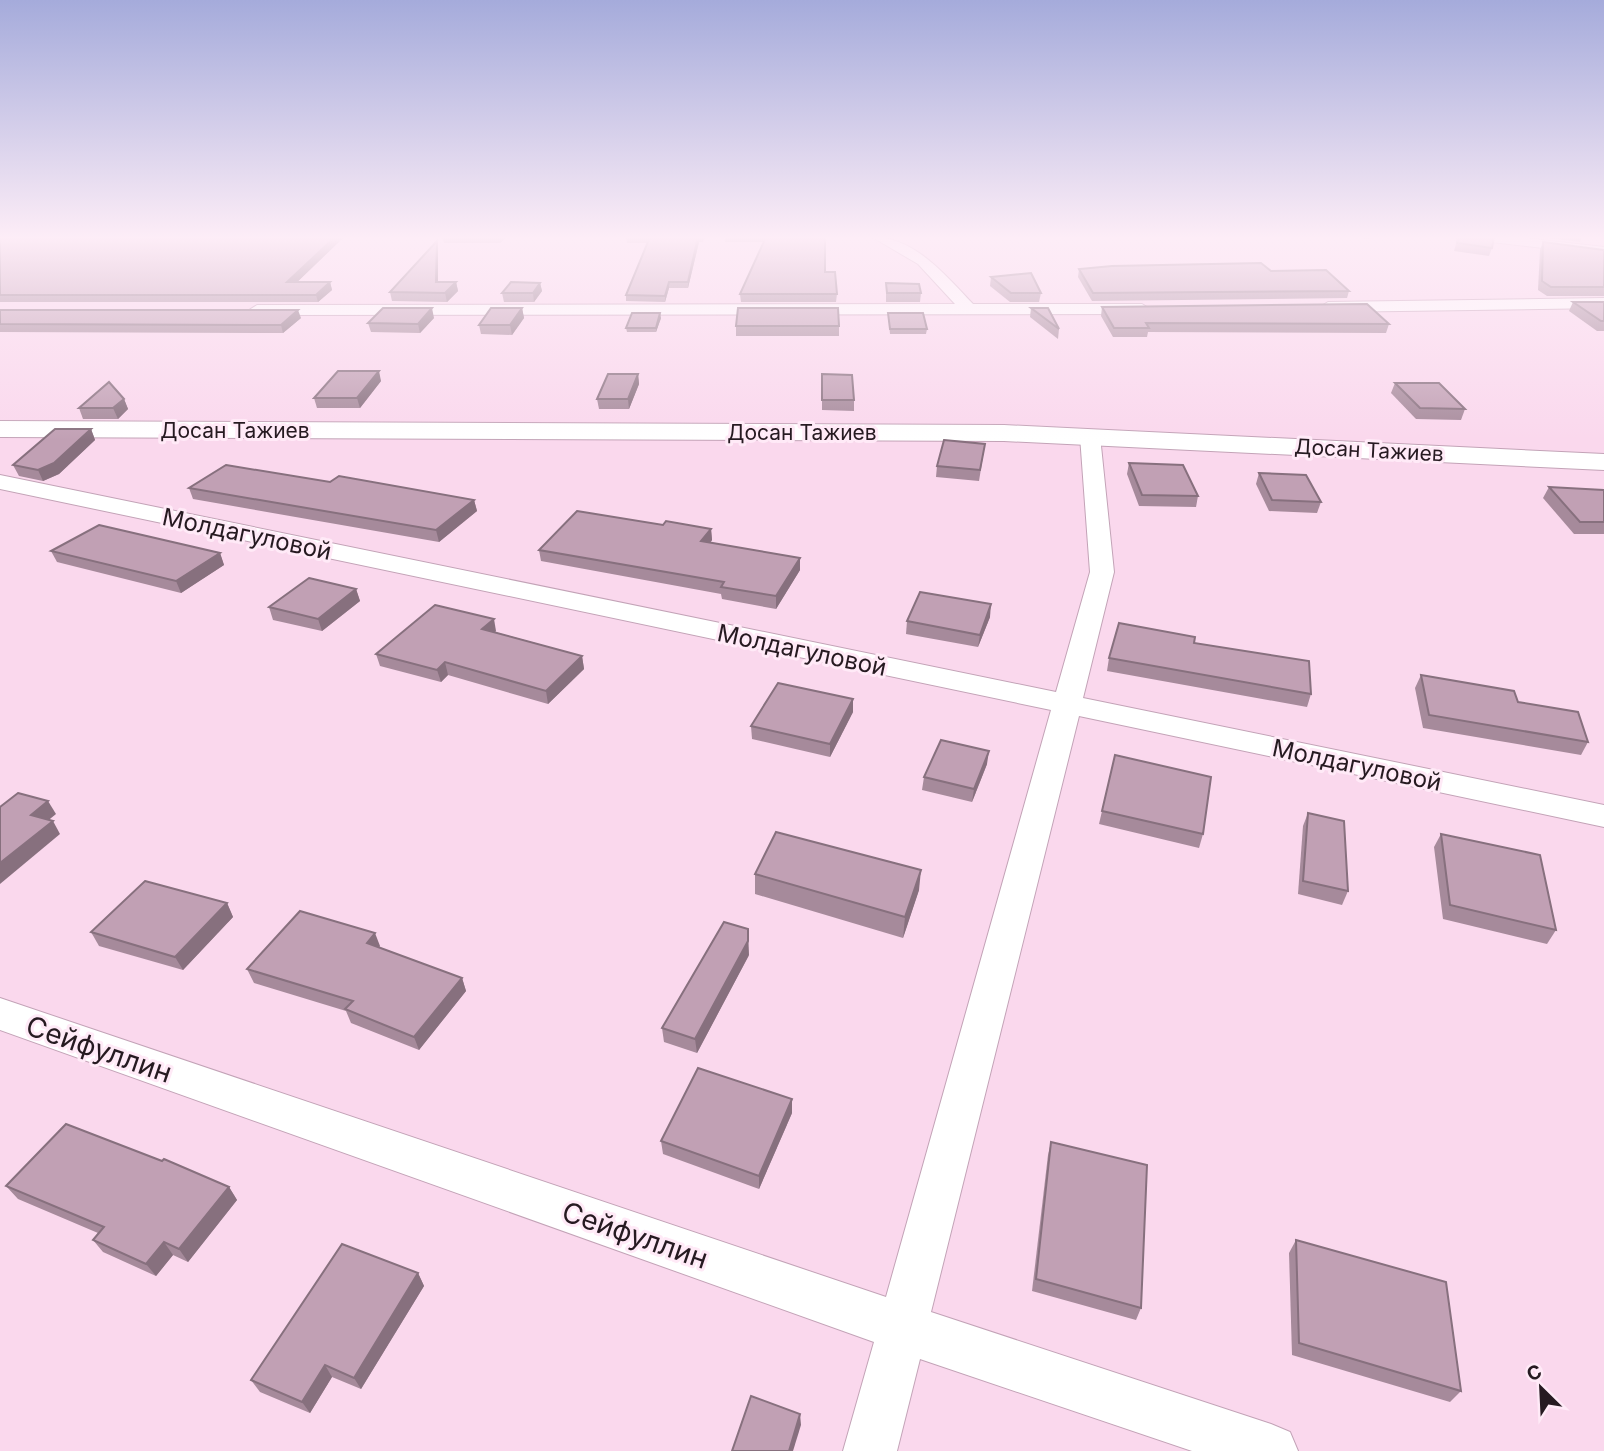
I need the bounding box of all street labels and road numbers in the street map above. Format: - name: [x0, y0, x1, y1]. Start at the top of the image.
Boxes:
- street label: Досан Тажиев: [160, 418, 310, 443]
- street label: Досан Тажиев: [727, 420, 877, 445]
- street label: Досан Тажиев: [1294, 434, 1444, 466]
- street label: Молдагуловой: [160, 502, 334, 566]
- street label: Молдагуловой: [715, 618, 889, 682]
- street label: Молдагуловой: [1270, 733, 1444, 797]
- street label: Сейфуллин: [22, 1008, 176, 1090]
- street label: Сейфуллин: [558, 1194, 712, 1276]

